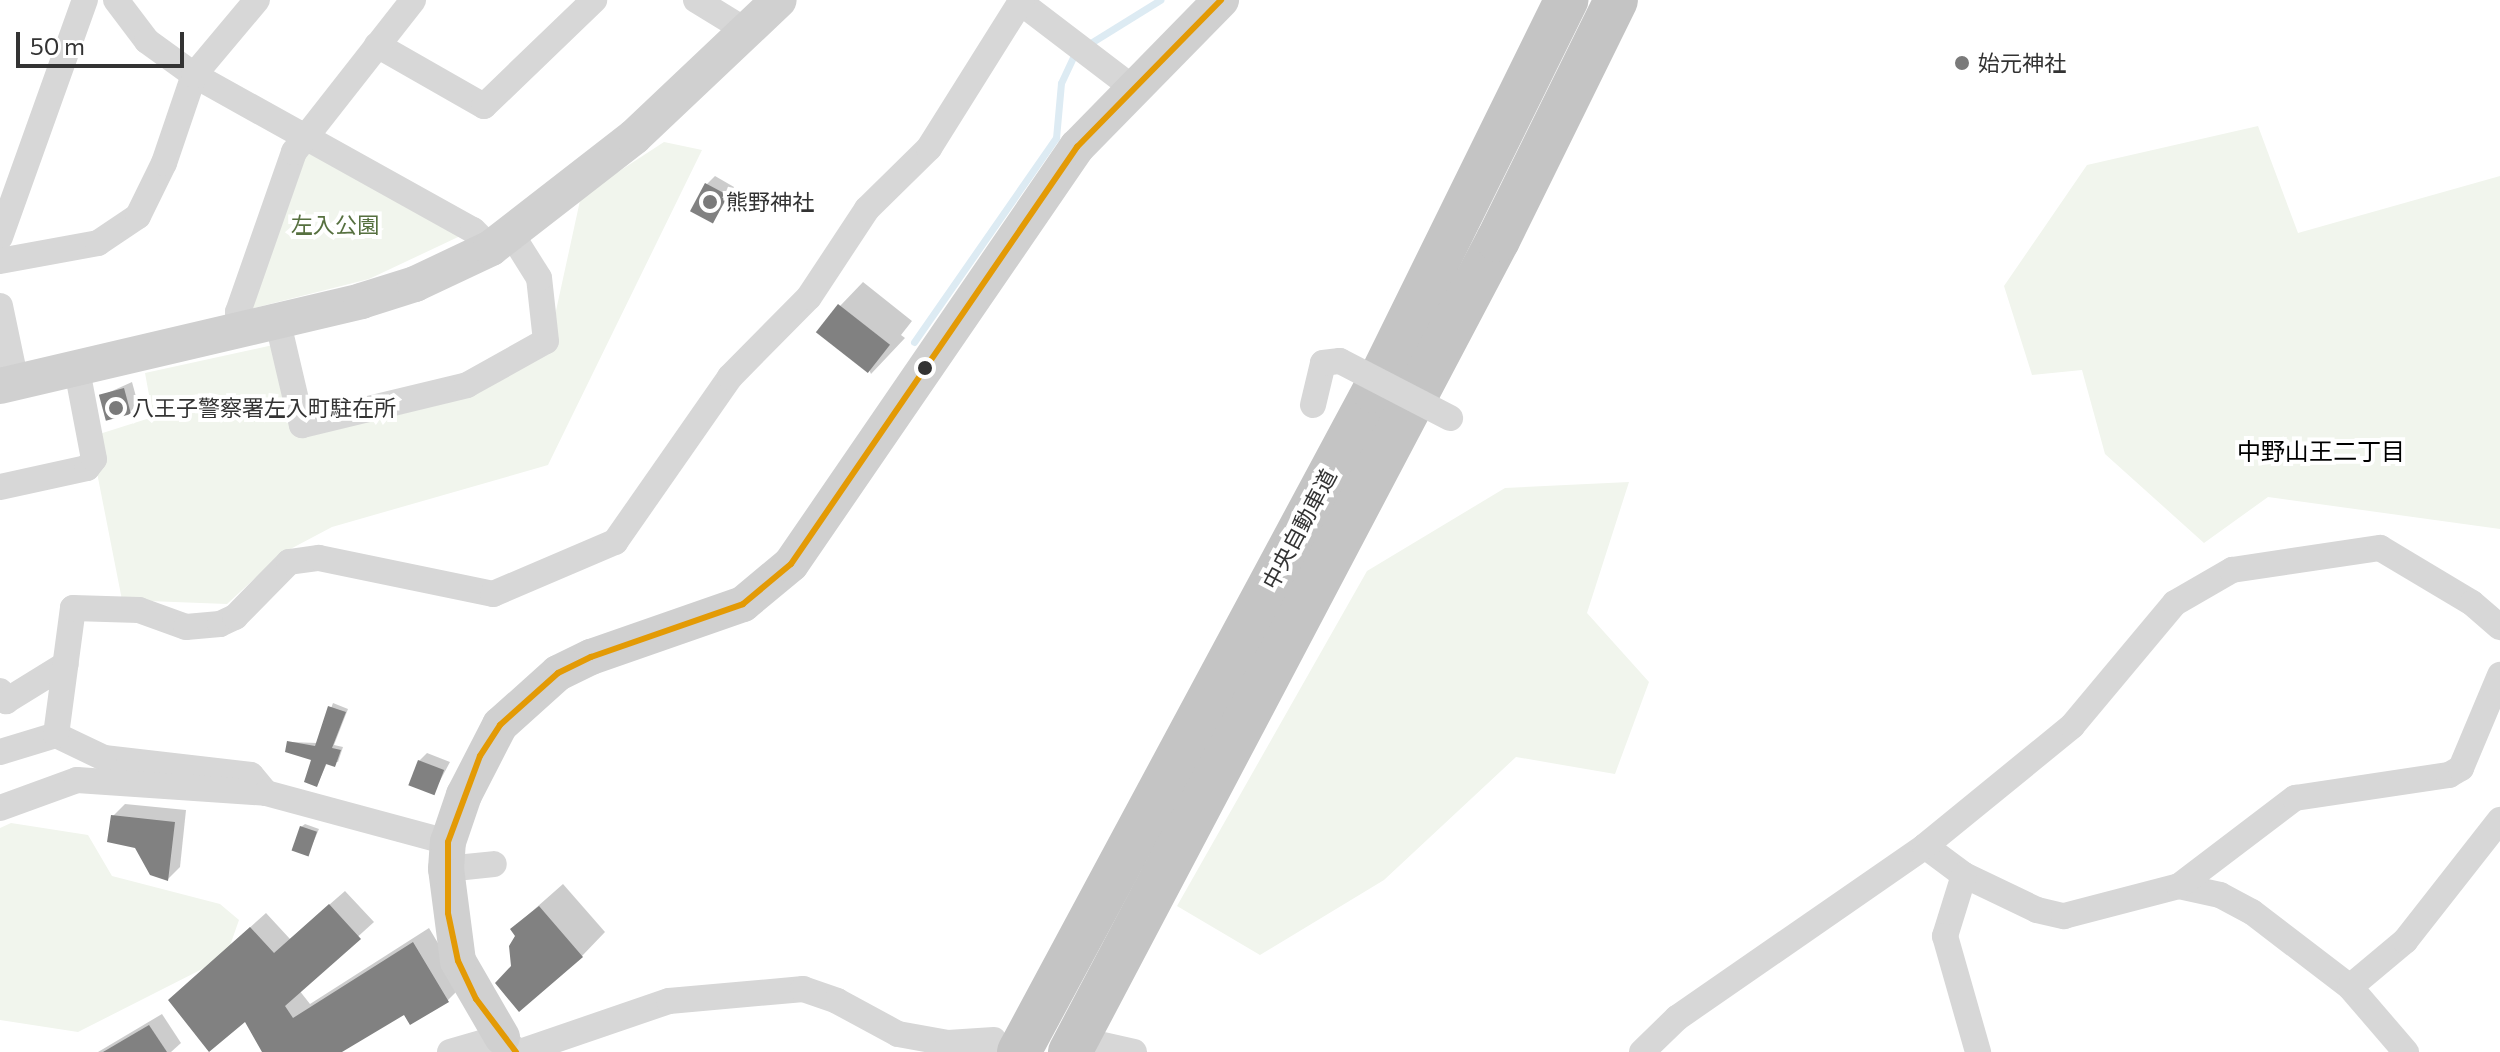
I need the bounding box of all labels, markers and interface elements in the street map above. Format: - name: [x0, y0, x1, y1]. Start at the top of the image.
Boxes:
- scale bar: [20, 16, 188, 66]
- text: 50 m: [30, 31, 85, 60]
- place label: 始元神社: [1978, 50, 2066, 76]
- marker: 始元神社: [1953, 54, 1971, 72]
- place label: 熊野神社: [726, 189, 814, 215]
- marker: 熊野神社: [701, 193, 719, 211]
- park label: 左入公園: [291, 212, 379, 238]
- unlabelled marker: [917, 360, 933, 376]
- place label: 八王子警察署左入町駐在所: [132, 395, 396, 421]
- marker: 八王子警察署左入町駐在所: [107, 399, 125, 417]
- district label: 中野山王二丁目: [2237, 437, 2405, 465]
- street label: 中央自動車道: [1256, 465, 1342, 593]

